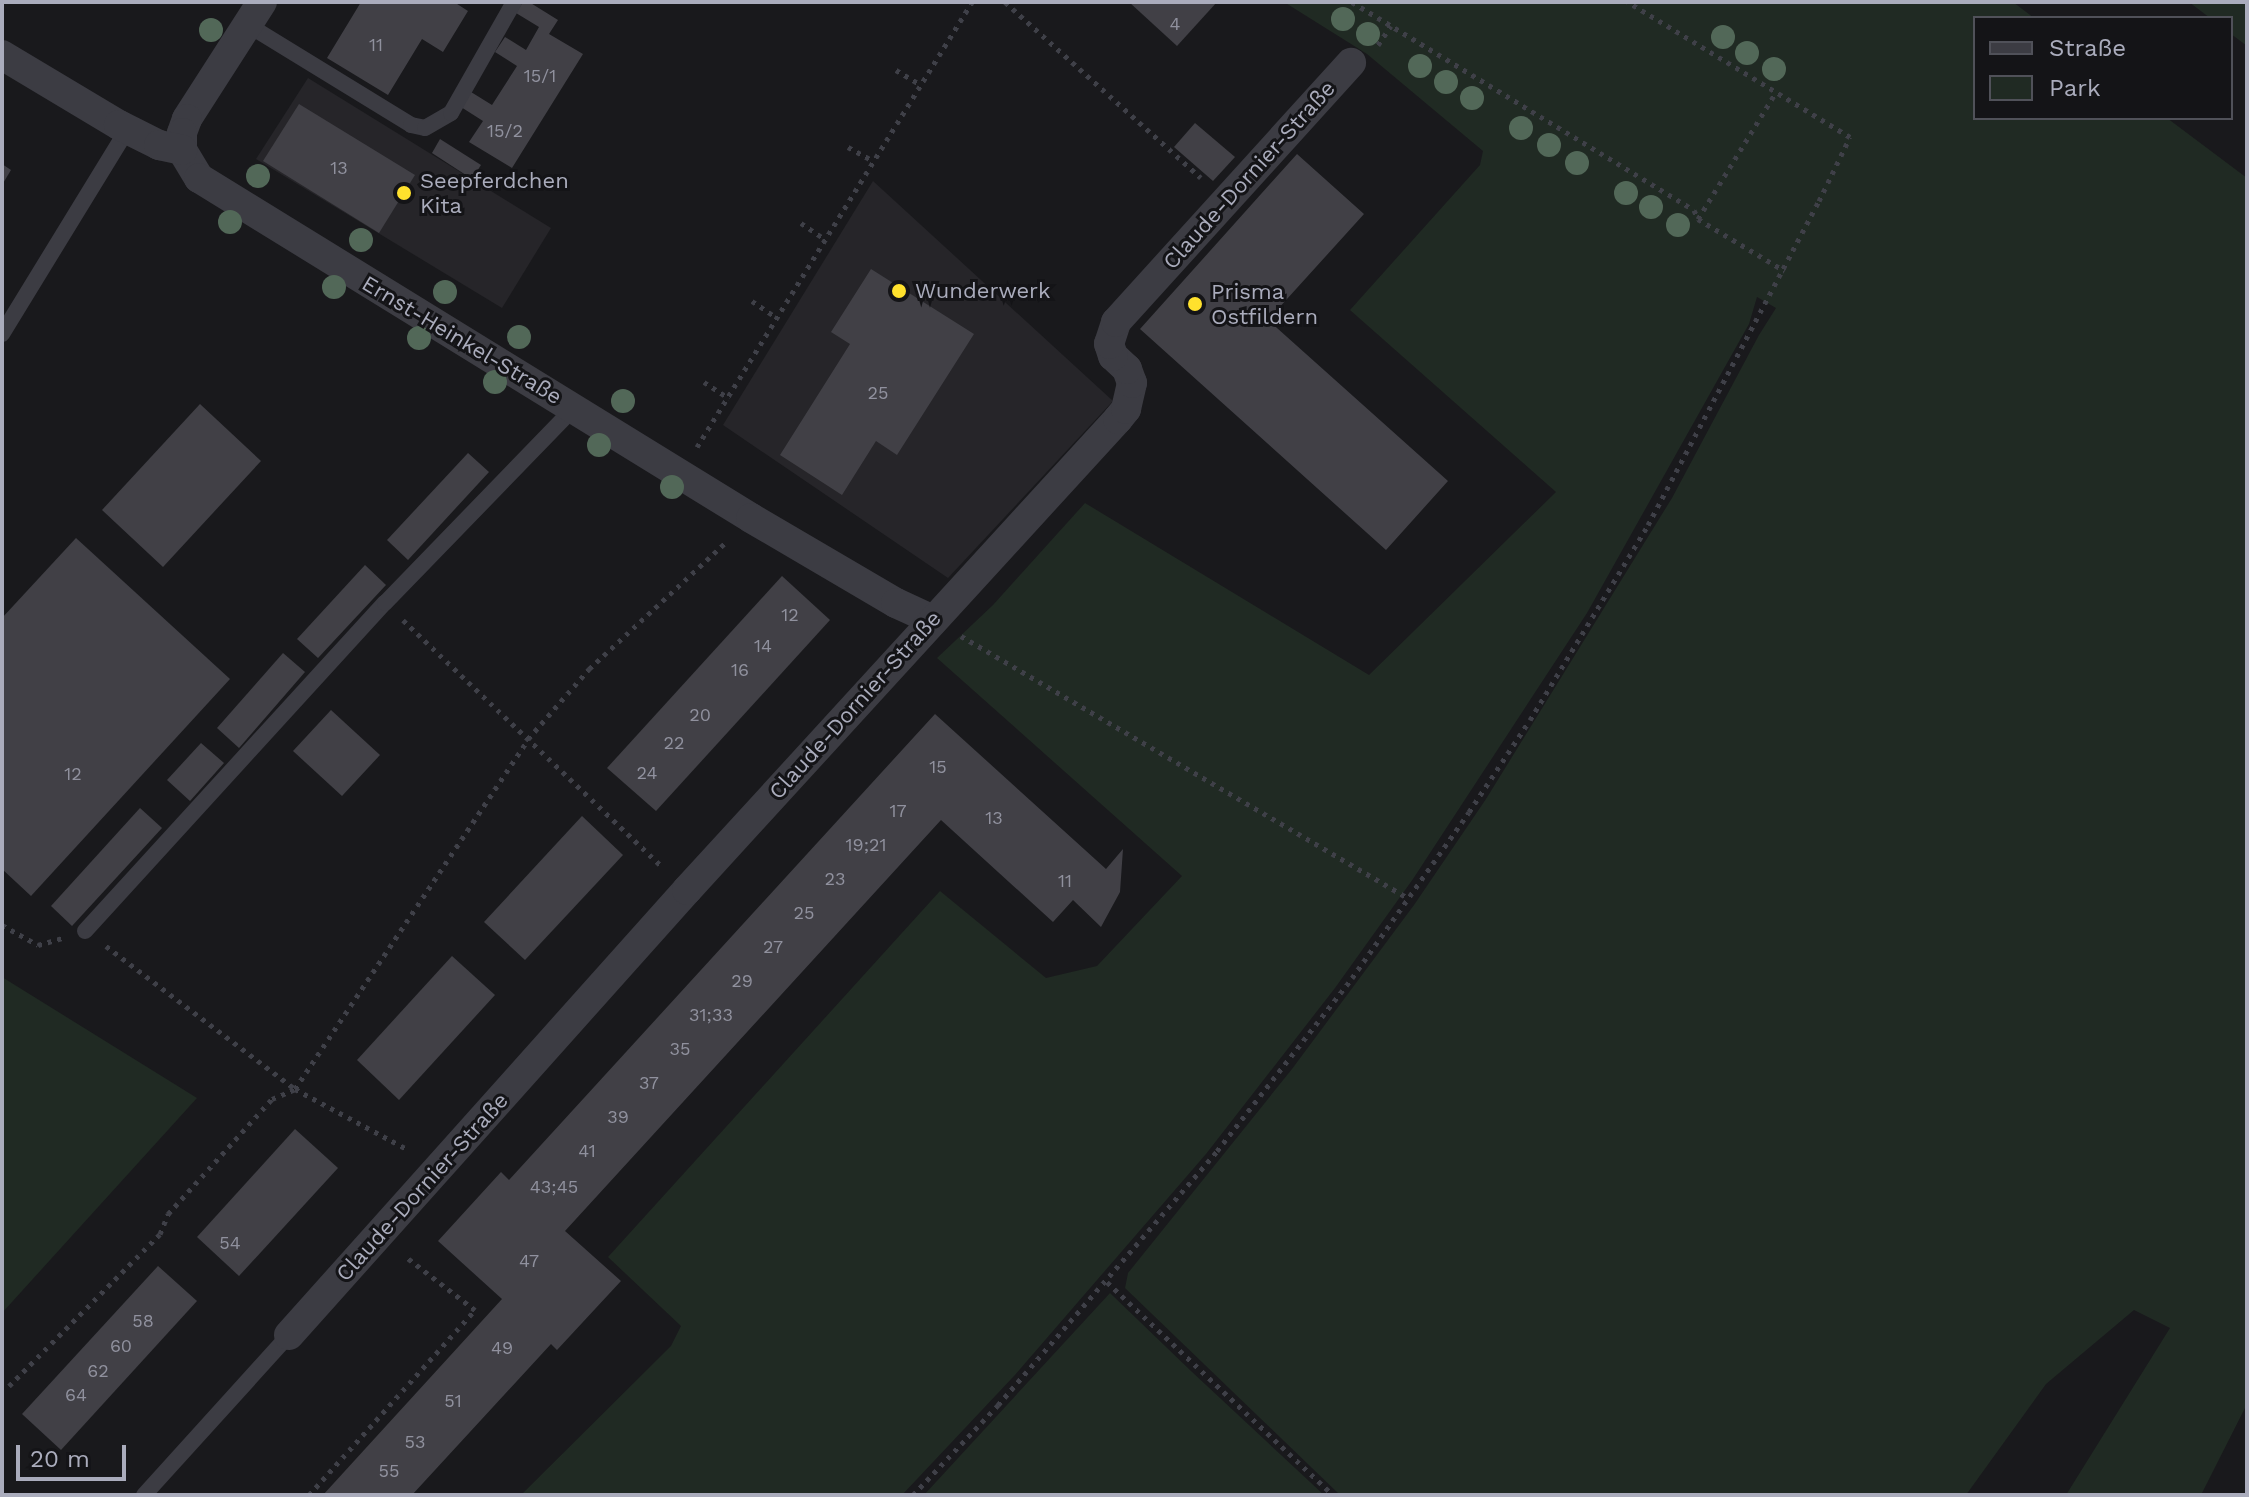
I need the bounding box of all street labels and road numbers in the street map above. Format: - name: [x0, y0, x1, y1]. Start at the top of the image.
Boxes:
- street label: Claude-Dornier-Straße: [1157, 75, 1341, 275]
- street label: Ernst-Heinkel-Straße: [357, 270, 567, 410]
- street label: Claude-Dornier-Straße: [763, 605, 947, 805]
- street label: Claude-Dornier-Straße: [330, 1087, 514, 1287]

